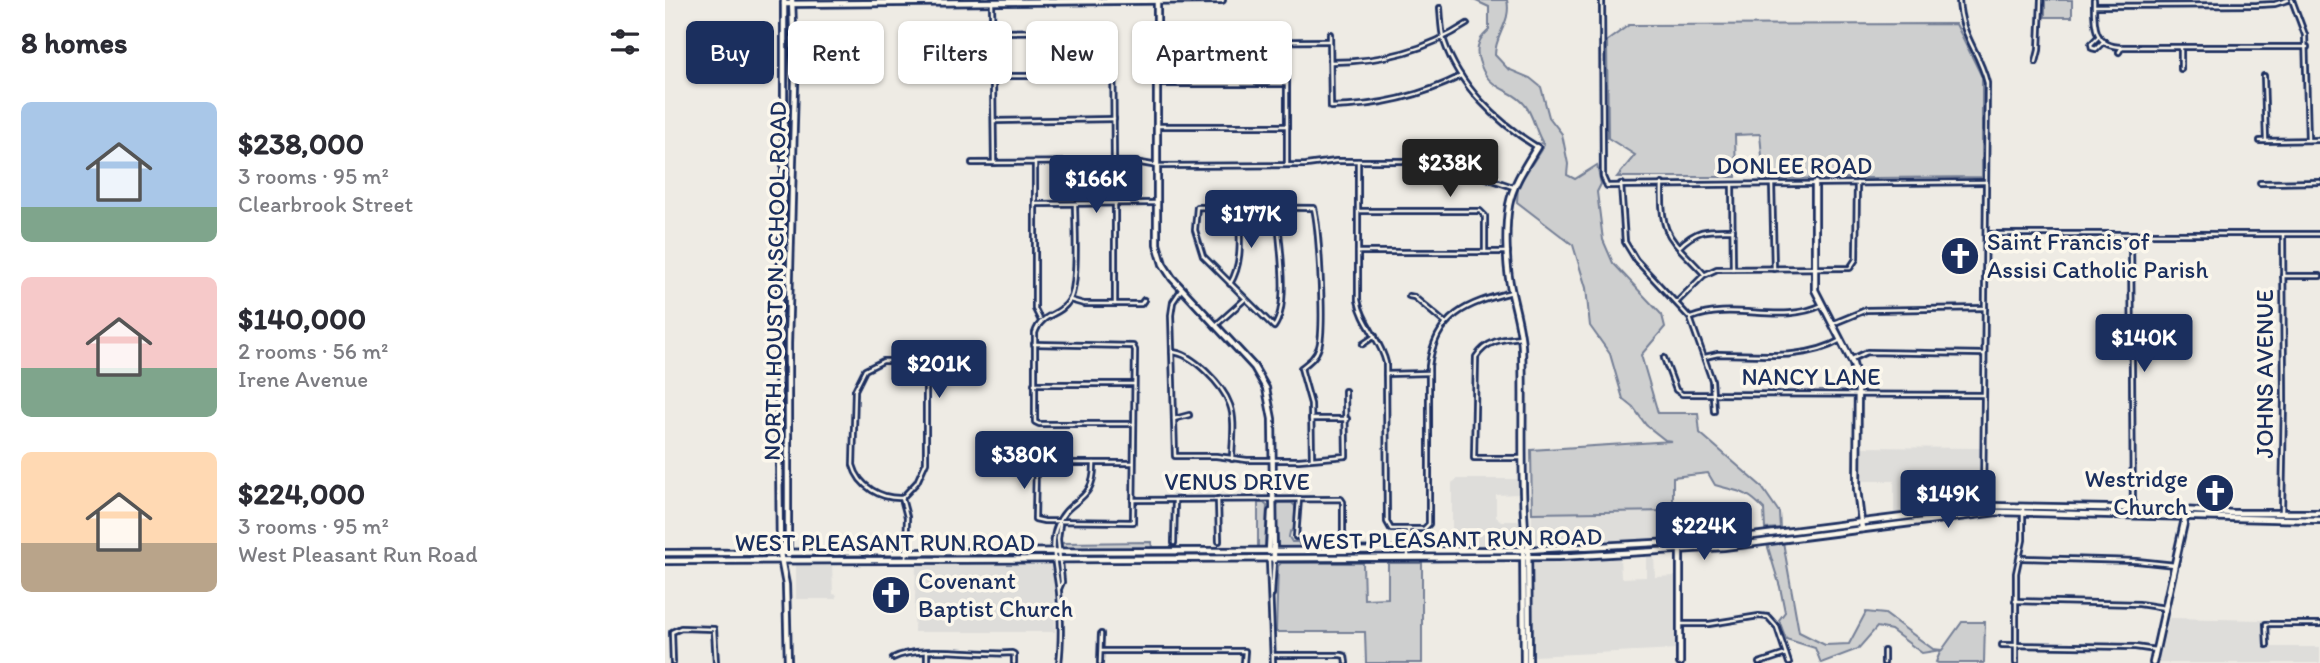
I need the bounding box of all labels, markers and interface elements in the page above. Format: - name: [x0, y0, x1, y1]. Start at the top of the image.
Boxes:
- chip: Buy: [686, 21, 774, 84]
- chip: Rent: [788, 21, 884, 84]
- chip: Filters: [898, 21, 1012, 84]
- chip: New: [1026, 21, 1118, 84]
- chip: Apartment: [1132, 21, 1292, 84]
- icon: filters: [606, 23, 644, 61]
- text: 8 homes: [21, 24, 128, 61]
- street label: NORTH HOUSTON SCHOOL ROAD: [757, 101, 792, 461]
- text: $238,000: [238, 125, 364, 162]
- icon: home: [77, 130, 161, 214]
- pin: $238K: [1401, 140, 1499, 199]
- text: $238K: [1418, 148, 1482, 176]
- street label: DONLEE ROAD: [1716, 151, 1872, 180]
- pin: $166K: [1047, 156, 1145, 215]
- text: 3 rooms · 95 m²: [238, 162, 389, 190]
- text: $166K: [1065, 164, 1127, 192]
- text: Clearbrook Street: [238, 190, 413, 218]
- pin: $177K: [1202, 190, 1300, 250]
- text: $177K: [1221, 199, 1281, 227]
- place label: Saint Francis of Assisi Catholic Parish: [1987, 227, 2208, 284]
- church icon: Saint Francis of Assisi Catholic Parish: [1939, 235, 1981, 277]
- street label: JOHNS AVENUE: [2250, 289, 2279, 459]
- text: $140,000: [238, 300, 366, 337]
- icon: home: [77, 305, 161, 389]
- pin: $140K: [2095, 314, 2193, 374]
- text: $140K: [2111, 323, 2177, 351]
- text: 2 rooms · 56 m²: [238, 337, 389, 365]
- pin: $201K: [890, 340, 988, 400]
- text: $201K: [907, 349, 971, 377]
- street label: NANCY LANE: [1741, 362, 1881, 391]
- text: Irene Avenue: [238, 365, 368, 393]
- pin: $380K: [975, 432, 1073, 491]
- text: $380K: [991, 440, 1057, 468]
- place label: Westridge Church: [2085, 464, 2188, 521]
- street label: VENUS DRIVE: [1164, 467, 1310, 496]
- pin: $149K: [1899, 470, 1997, 530]
- church icon: Westridge Church: [2194, 472, 2236, 514]
- text: $224,000: [238, 475, 365, 512]
- text: $149K: [1917, 479, 1979, 507]
- icon: home: [77, 480, 161, 564]
- pin: $224K: [1655, 503, 1753, 562]
- text: $224K: [1672, 511, 1736, 539]
- text: 3 rooms · 95 m²: [238, 512, 389, 540]
- street label: WEST PLEASANT RUN ROAD: [1302, 521, 1602, 556]
- street label: WEST PLEASANT RUN ROAD: [735, 528, 1035, 557]
- text: West Pleasant Run Road: [238, 540, 478, 568]
- place label: Covenant Baptist Church: [918, 566, 1073, 623]
- church icon: Covenant Baptist Church: [870, 574, 912, 616]

